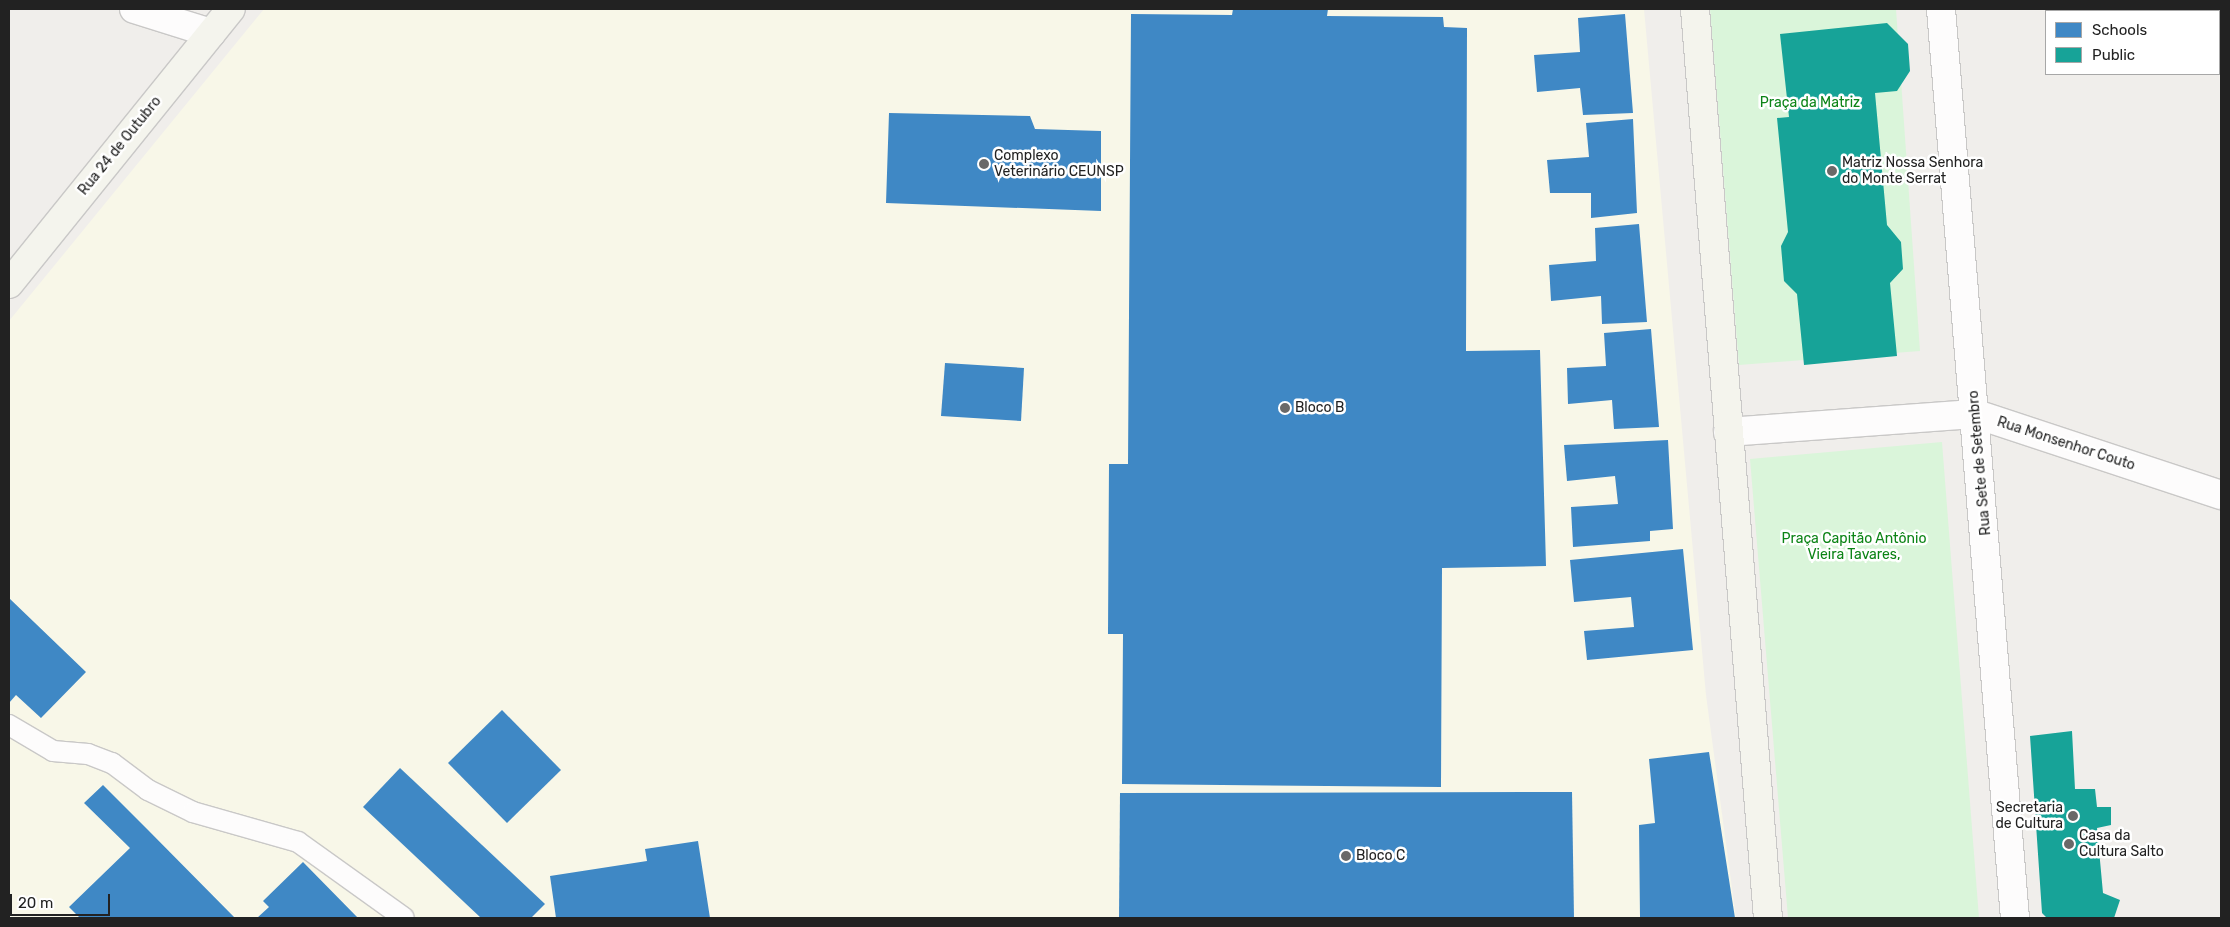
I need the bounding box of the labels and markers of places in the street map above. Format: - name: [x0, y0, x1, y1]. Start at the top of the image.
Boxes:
- place label: Complexo Veterinário CEUNSP: [994, 148, 1124, 180]
- place label: Matriz Nossa Senhora do Monte Serrat: [1842, 155, 1983, 188]
- marker: Complexo Veterinário CEUNSP: [978, 158, 990, 170]
- marker: Matriz Nossa Senhora do Monte Serrat: [1826, 165, 1838, 177]
- place label: Bloco B: [1295, 400, 1344, 416]
- marker: Bloco B: [1279, 402, 1291, 414]
- place label: Secretaria de Cultura: [1995, 800, 2063, 832]
- marker: Secretaria de Cultura: [2067, 810, 2079, 822]
- place label: Casa da Cultura Salto: [2079, 828, 2164, 860]
- marker: Casa da Cultura Salto: [2063, 838, 2075, 850]
- place label: Bloco C: [1356, 848, 1405, 864]
- marker: Bloco C: [1340, 850, 1352, 862]

